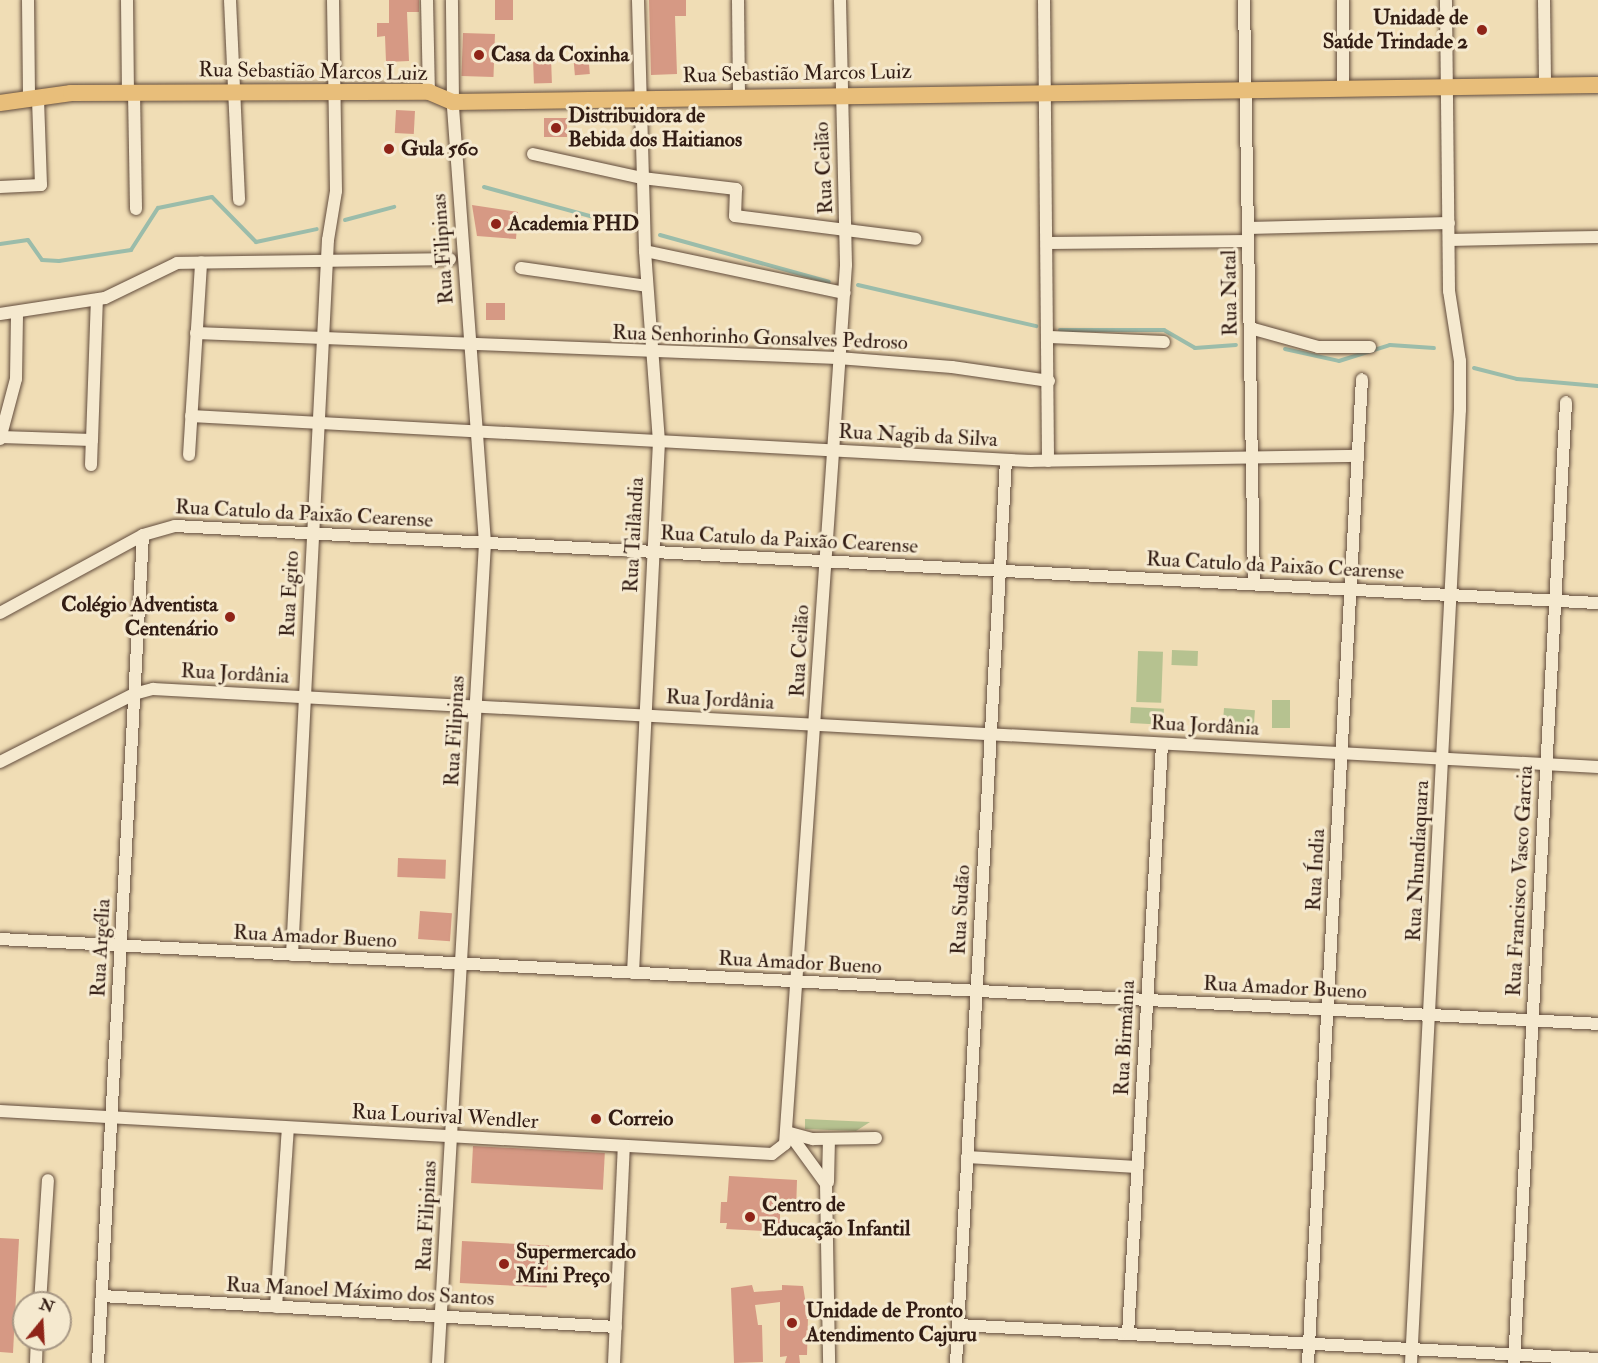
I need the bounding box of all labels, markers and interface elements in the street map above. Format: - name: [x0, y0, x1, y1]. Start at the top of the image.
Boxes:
- place label: Unidade de Saúde Trindade 2: [1323, 5, 1468, 55]
- marker: Unidade de Saúde Trindade 2: [1473, 21, 1491, 39]
- place label: Casa da Coxinha: [491, 42, 629, 68]
- marker: Casa da Coxinha: [472, 48, 486, 62]
- street label: Rua Sebastião Marcos Luiz: [198, 57, 428, 87]
- street label: Rua Sebastião Marcos Luiz: [682, 59, 912, 89]
- place label: Distribuidora de Bebida dos Haitianos: [568, 103, 742, 153]
- marker: Distribuidora de Bebida dos Haitianos: [549, 121, 563, 135]
- street label: Rua Ceilão: [809, 121, 839, 215]
- place label: Gula 560: [401, 136, 478, 162]
- marker: Gula 560: [382, 142, 396, 156]
- street label: Rua Filipinas: [427, 193, 459, 305]
- place label: Academia PHD: [508, 211, 639, 237]
- marker: Academia PHD: [489, 217, 503, 231]
- street label: Rua Natal: [1217, 250, 1243, 336]
- street label: Rua Senhorinho Gonsalves Pedroso: [612, 320, 908, 356]
- street label: Rua Nagib da Silva: [838, 419, 998, 453]
- street label: Rua Tailândia: [618, 477, 650, 593]
- street label: Rua Catulo da Paixão Cearense: [174, 495, 434, 533]
- street label: Rua Catulo da Paixão Cearense: [659, 521, 919, 559]
- street label: Rua Catulo da Paixão Cearense: [1145, 547, 1405, 585]
- street label: Rua Egito: [275, 550, 305, 638]
- place label: Colégio Adventista Centenário: [61, 592, 218, 642]
- street label: Rua Ceilão: [785, 604, 815, 698]
- marker: Colégio Adventista Centenário: [223, 610, 237, 624]
- street label: Rua Jordânia: [180, 659, 290, 689]
- street label: Rua Filipinas: [440, 675, 470, 787]
- street label: Rua Jordânia: [665, 685, 775, 715]
- street label: Rua Jordânia: [1150, 711, 1260, 741]
- street label: Rua Francisco Vasco Garcia: [1501, 765, 1539, 997]
- street label: Rua Nhundiaquara: [1401, 780, 1435, 942]
- street label: Rua Índia: [1301, 828, 1331, 912]
- street label: Rua Sudão: [946, 864, 976, 956]
- street label: Rua Argélia: [86, 898, 116, 998]
- street label: Rua Amador Bueno: [232, 920, 398, 954]
- street label: Rua Amador Bueno: [717, 946, 883, 980]
- street label: Rua Amador Bueno: [1202, 971, 1368, 1005]
- street label: Rua Birmânia: [1109, 980, 1141, 1096]
- street label: Rua Lourival Wendler: [351, 1100, 539, 1134]
- place label: Correio: [608, 1106, 673, 1132]
- marker: Correio: [589, 1112, 603, 1126]
- street label: Rua Filipinas: [412, 1160, 442, 1272]
- place label: Centro de Educação Infantil: [762, 1192, 910, 1242]
- marker: Centro de Educação Infantil: [743, 1210, 757, 1224]
- place label: Supermercado Mini Preço: [516, 1239, 636, 1289]
- marker: Supermercado Mini Preço: [497, 1257, 511, 1271]
- street label: Rua Manoel Máximo dos Santos: [225, 1272, 495, 1312]
- north arrow: [12, 1291, 72, 1351]
- text: N: [37, 1294, 57, 1318]
- place label: Unidade de Pronto Atendimento Cajuru: [806, 1298, 977, 1348]
- marker: Unidade de Pronto Atendimento Cajuru: [783, 1314, 801, 1332]

